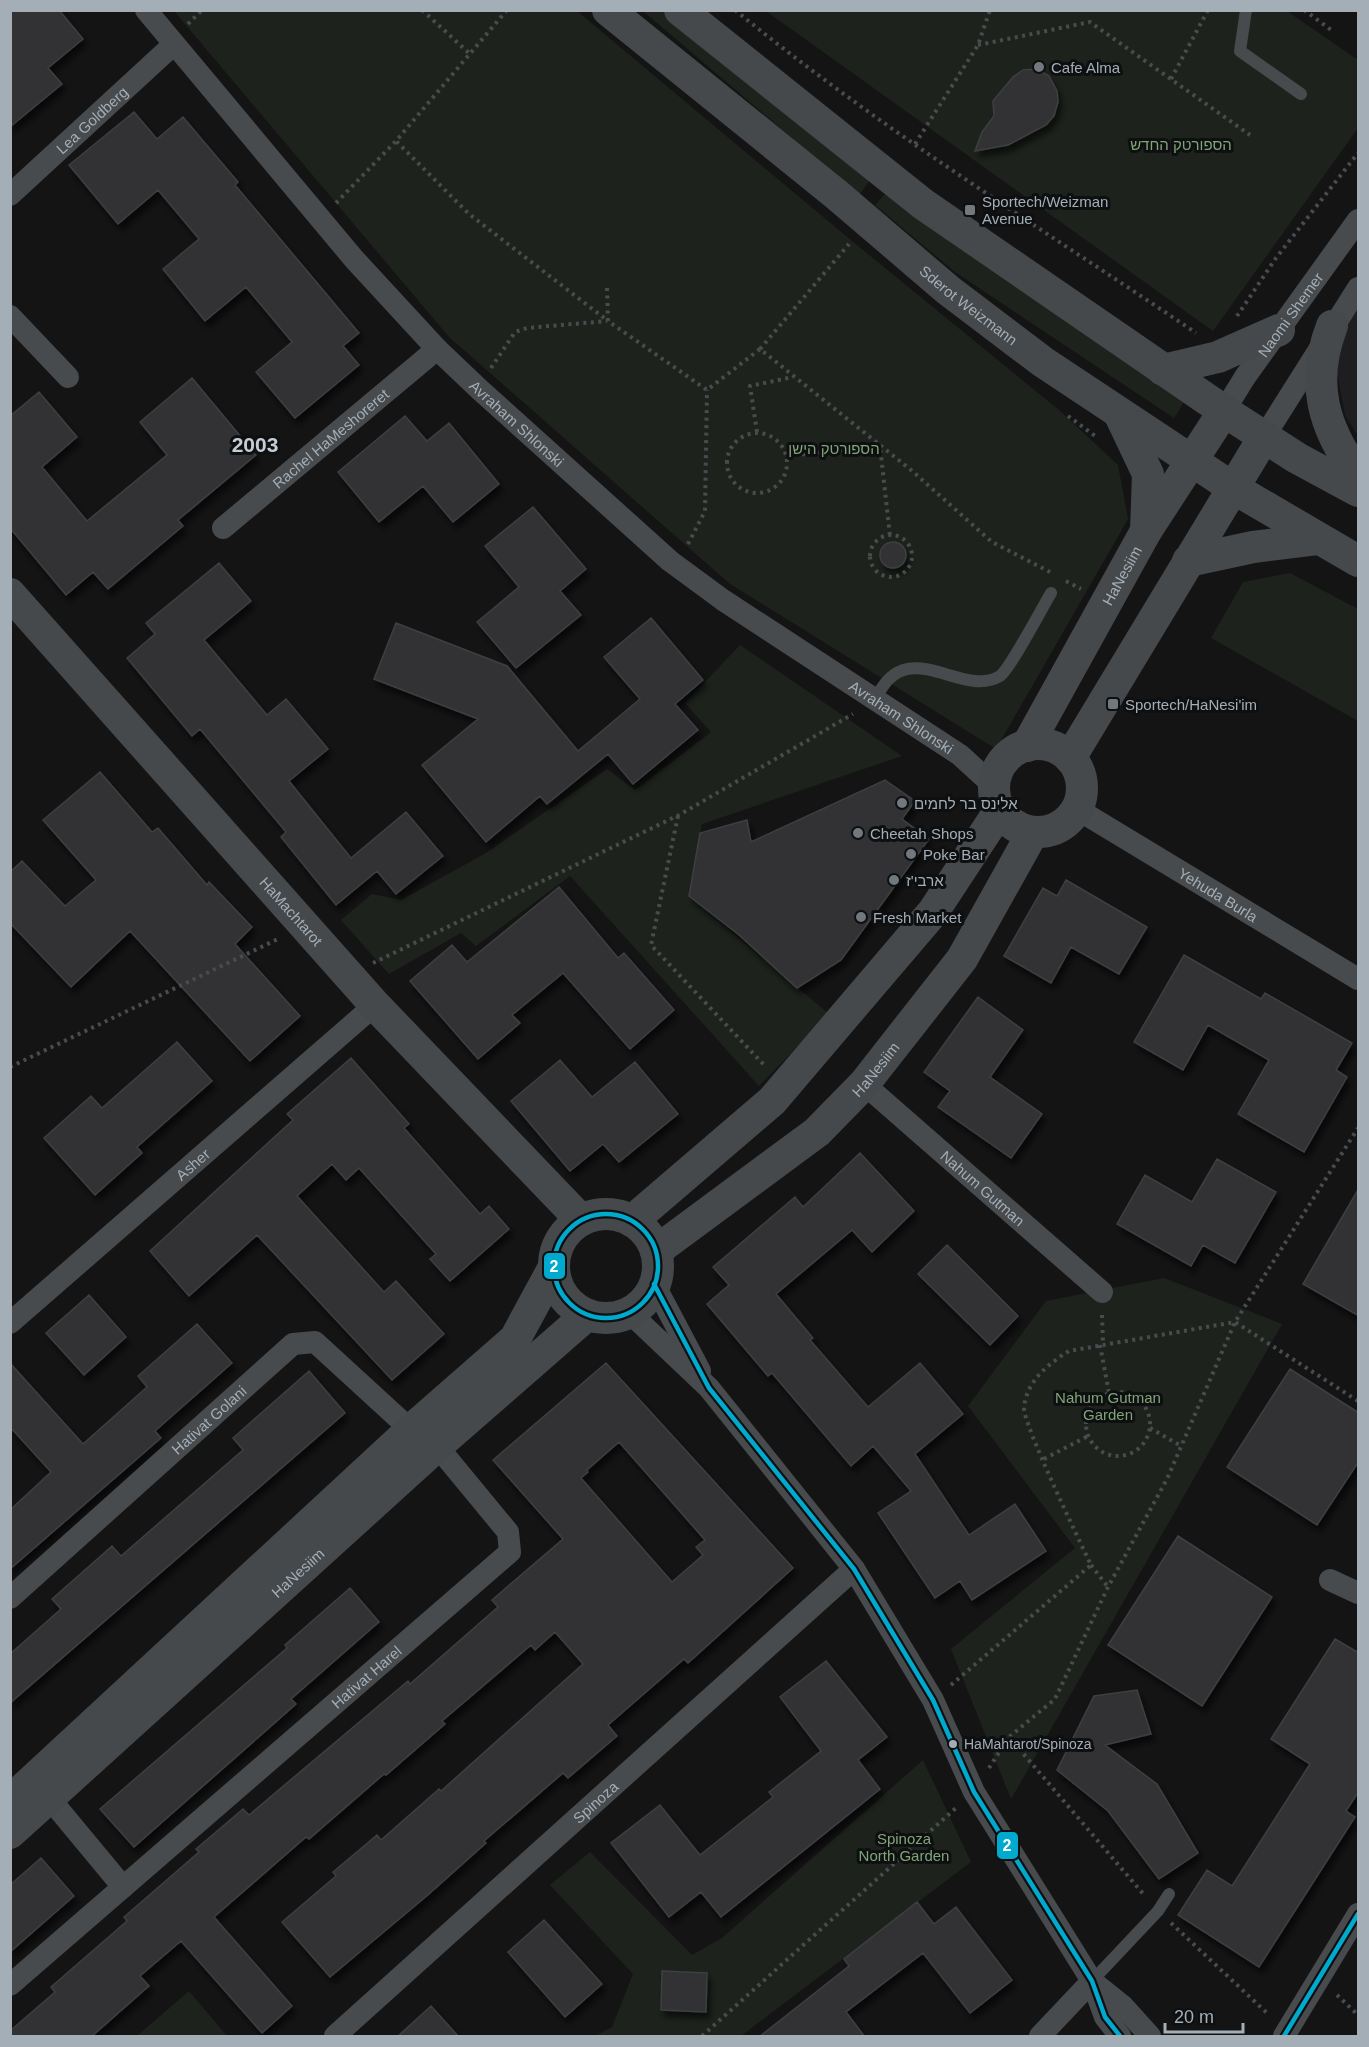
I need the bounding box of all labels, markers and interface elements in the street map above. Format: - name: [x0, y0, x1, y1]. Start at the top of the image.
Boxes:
- place label: Cafe Alma: [1051, 59, 1121, 76]
- marker: Cafe Alma: [1032, 60, 1046, 74]
- street label: Lea Goldberg: [52, 83, 131, 157]
- park label: הספורטק החדש: [1130, 136, 1232, 153]
- place label: Sportech/Weizman Avenue: [982, 193, 1108, 227]
- marker: Sportech/Weizman Avenue: [963, 203, 977, 217]
- street label: Sderot Weizmann: [917, 261, 1021, 348]
- street label: Naomi Shemer: [1254, 269, 1326, 360]
- street label: Avraham Shlonski: [466, 376, 568, 470]
- street label: Rachel HaMeshoreret: [269, 384, 392, 492]
- district label: 2003: [232, 433, 278, 456]
- park label: הספורטק הישן: [788, 440, 880, 457]
- street label: HaNesiim: [1098, 543, 1145, 608]
- street label: Avraham Shlonski: [846, 677, 957, 757]
- place label: Sportech/HaNesi'im: [1125, 696, 1257, 713]
- marker: Sportech/HaNesi'im: [1106, 697, 1120, 711]
- place label: אלינס בר לחמים: [914, 795, 1018, 812]
- marker: אלינס בר לחמים: [895, 796, 909, 810]
- place label: Cheetah Shops: [870, 825, 973, 842]
- marker: Cheetah Shops: [851, 826, 865, 840]
- place label: Poke Bar: [923, 846, 985, 863]
- marker: Poke Bar: [904, 847, 918, 861]
- street label: Yehuda Burla: [1175, 864, 1261, 925]
- place label: ארבי'ז: [906, 872, 944, 889]
- street label: HaMachtarot: [257, 873, 327, 949]
- marker: ארבי'ז: [887, 873, 901, 887]
- place label: Fresh Market: [873, 909, 962, 926]
- marker: Fresh Market: [854, 910, 868, 924]
- street label: HaNesiim: [848, 1039, 902, 1100]
- street label: Asher: [172, 1145, 213, 1183]
- street label: Nahum Gutman: [937, 1147, 1028, 1229]
- line badge: 2: [543, 1252, 566, 1280]
- text: 2: [550, 1258, 559, 1275]
- street label: Hativat Golani: [168, 1382, 249, 1457]
- park label: Nahum Gutman Garden: [1055, 1389, 1161, 1423]
- street label: HaNesiim: [268, 1544, 327, 1601]
- street label: Hativat Harel: [328, 1642, 404, 1711]
- place label: HaMahtarot/Spinoza: [964, 1736, 1092, 1752]
- marker: HaMahtarot/Spinoza: [947, 1738, 959, 1750]
- street label: Spinoza: [569, 1777, 622, 1826]
- park label: Spinoza North Garden: [859, 1830, 949, 1864]
- line badge: 2: [996, 1831, 1019, 1860]
- text: 2: [1003, 1837, 1012, 1854]
- scale bar: [1165, 1996, 1243, 2034]
- text: 20 m: [1174, 2007, 1214, 2027]

